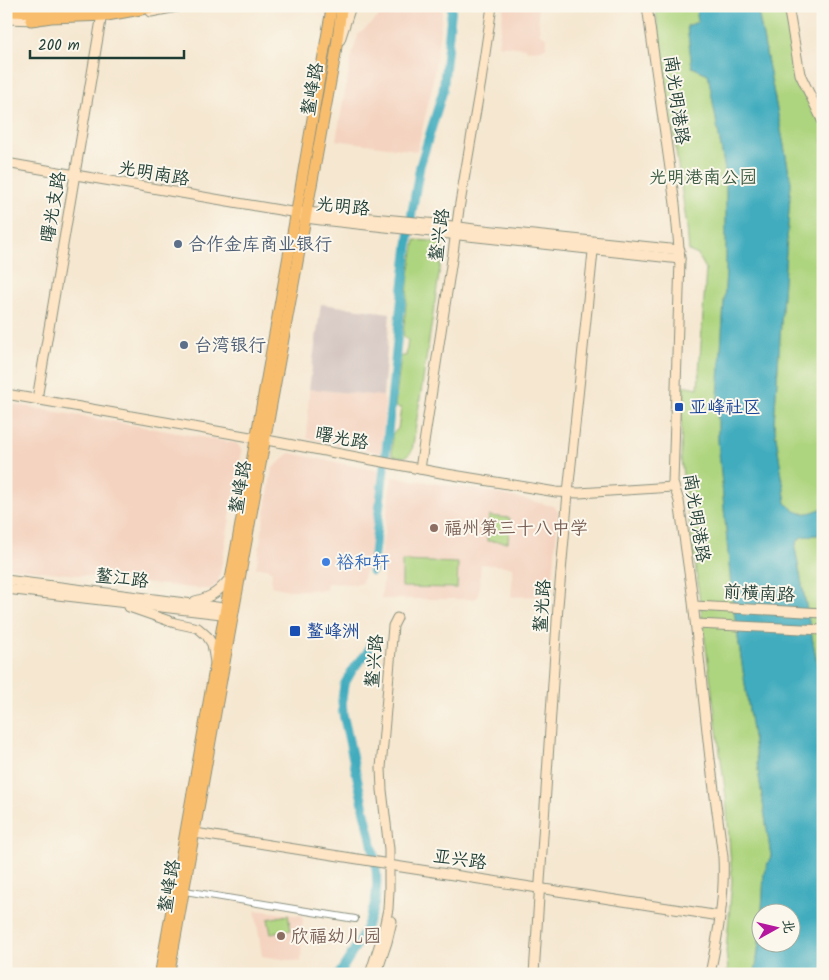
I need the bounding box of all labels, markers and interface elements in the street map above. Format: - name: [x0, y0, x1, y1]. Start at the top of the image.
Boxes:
- scale bar: [30, 28, 184, 60]
- text: 200 m: [38, 34, 80, 58]
- street label: 南光明港路: [655, 54, 696, 147]
- street label: 鳌峰路: [295, 60, 332, 118]
- street label: 光明南路: [116, 154, 192, 195]
- park label: 光明港南公园: [649, 164, 757, 193]
- street label: 曙光支路: [34, 169, 75, 245]
- street label: 光明路: [314, 190, 371, 225]
- street label: 鳌兴路: [422, 206, 459, 264]
- place label: 合作金库商业银行: [188, 231, 332, 260]
- marker: 合作金库商业银行: [172, 238, 184, 250]
- place label: 台湾银行: [194, 332, 266, 361]
- marker: 台湾银行: [178, 339, 190, 351]
- place label: 亚峰社区: [689, 394, 761, 423]
- marker: 亚峰社区: [673, 401, 685, 413]
- street label: 曙光路: [312, 420, 371, 459]
- street label: 鳌峰路: [223, 458, 260, 516]
- street label: 南光明港路: [674, 472, 717, 565]
- place label: 福州第三十八中学: [444, 515, 588, 544]
- marker: 福州第三十八中学: [428, 522, 440, 534]
- place label: 裕和轩: [336, 549, 390, 578]
- marker: 裕和轩: [320, 556, 332, 568]
- street label: 鳌江路: [93, 562, 150, 597]
- street label: 鳌光路: [527, 578, 560, 634]
- street label: 前横南路: [722, 578, 796, 611]
- place label: 鳌峰洲: [306, 618, 360, 647]
- marker: 鳌峰洲: [288, 624, 302, 638]
- street label: 鳌兴路: [359, 633, 392, 689]
- street label: 亚兴路: [431, 842, 489, 879]
- street label: 鳌峰路: [152, 857, 189, 915]
- north arrow: [752, 902, 802, 952]
- text: 北: [776, 918, 800, 935]
- place label: 欣福幼儿园: [291, 923, 381, 952]
- marker: 欣福幼儿园: [275, 930, 287, 942]

